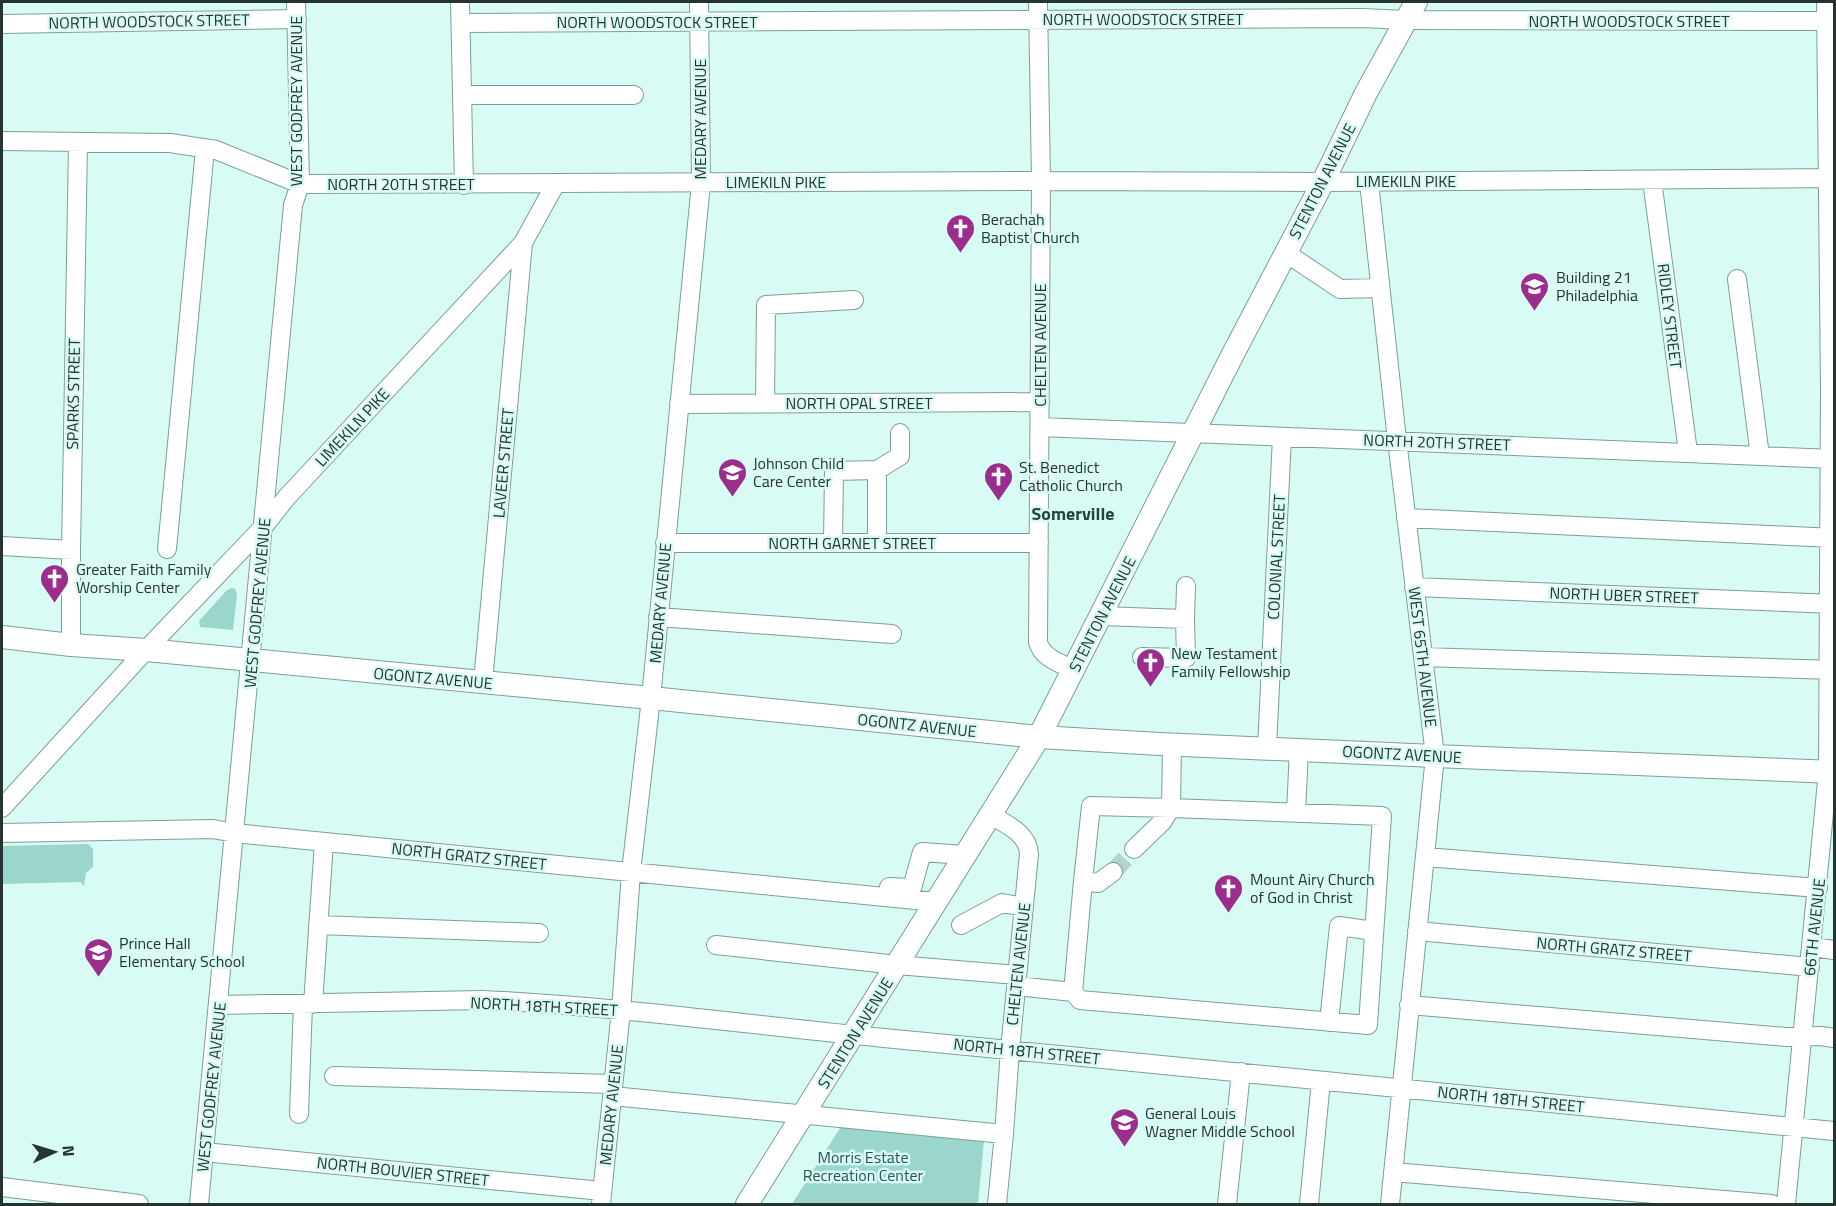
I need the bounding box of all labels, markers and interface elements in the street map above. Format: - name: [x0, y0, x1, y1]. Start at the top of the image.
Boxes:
- street label: NORTH WOODSTOCK STREET: [48, 7, 250, 35]
- street label: NORTH WOODSTOCK STREET: [1042, 7, 1244, 31]
- street label: NORTH WOODSTOCK STREET: [1528, 9, 1730, 33]
- street label: NORTH WOODSTOCK STREET: [556, 10, 758, 34]
- street label: WEST GODFREY AVENUE: [284, 15, 308, 186]
- street label: MEDARY AVENUE: [688, 58, 712, 179]
- street label: STENTON AVENUE: [1282, 119, 1362, 243]
- street label: LIMEKILN PIKE: [1356, 169, 1456, 193]
- street label: LIMEKILN PIKE: [726, 170, 826, 194]
- street label: NORTH 20TH STREET: [327, 172, 475, 196]
- place label: Berachah Baptist Church: [981, 207, 1080, 249]
- church icon: Berachah Baptist Church: [944, 212, 976, 254]
- street label: RIDLEY STREET: [1652, 262, 1688, 371]
- place label: Building 21 Philadelphia: [1556, 265, 1638, 307]
- school or university icon: Building 21 Philadelphia: [1519, 270, 1551, 312]
- street label: CHELTEN AVENUE: [1028, 283, 1052, 407]
- street label: SPARKS STREET: [60, 338, 86, 450]
- street label: LIMEKILN PIKE: [309, 382, 395, 472]
- street label: NORTH OPAL STREET: [785, 391, 933, 415]
- street label: LAVEER STREET: [486, 406, 520, 519]
- street label: NORTH 20TH STREET: [1363, 427, 1512, 457]
- place label: Johnson Child Care Center: [753, 451, 844, 493]
- place label: St. Benedict Catholic Church: [1019, 455, 1123, 497]
- school or university icon: Johnson Child Care Center: [716, 456, 748, 498]
- church icon: St. Benedict Catholic Church: [982, 460, 1014, 502]
- street label: COLONIAL STREET: [1261, 493, 1291, 620]
- district label: Somerville: [1032, 500, 1114, 527]
- street label: WEST GODFREY AVENUE: [238, 517, 276, 689]
- street label: NORTH GARNET STREET: [768, 531, 936, 555]
- street label: MEDARY AVENUE: [643, 542, 677, 664]
- street label: STENTON AVENUE: [1062, 552, 1142, 676]
- place label: Greater Faith Family Worship Center: [76, 557, 212, 599]
- church icon: Greater Faith Family Worship Center: [39, 562, 71, 604]
- street label: NORTH UBER STREET: [1549, 580, 1700, 610]
- street label: WEST 65TH AVENUE: [1402, 585, 1444, 729]
- place label: New Testament Family Fellowship: [1171, 641, 1291, 683]
- church icon: New Testament Family Fellowship: [1134, 646, 1166, 688]
- street label: OGONTZ AVENUE: [372, 661, 494, 695]
- street label: OGONTZ AVENUE: [856, 707, 978, 743]
- street label: OGONTZ AVENUE: [1342, 739, 1462, 769]
- street label: NORTH GRATZ STREET: [390, 836, 548, 876]
- place label: Mount Airy Church of God in Christ: [1250, 867, 1375, 909]
- church icon: Mount Airy Church of God in Christ: [1213, 872, 1245, 914]
- street label: 66TH AVENUE: [1797, 877, 1831, 977]
- street label: CHELTEN AVENUE: [1000, 901, 1036, 1027]
- street label: NORTH GRATZ STREET: [1535, 930, 1693, 968]
- place label: Prince Hall Elementary School: [119, 931, 245, 973]
- school or university icon: Prince Hall Elementary School: [82, 936, 114, 978]
- street label: STENTON AVENUE: [811, 973, 899, 1093]
- street label: NORTH 18TH STREET: [470, 990, 619, 1022]
- street label: WEST GODFREY AVENUE: [190, 1001, 232, 1173]
- street label: NORTH 18TH STREET: [952, 1031, 1102, 1071]
- street label: MEDARY AVENUE: [593, 1044, 629, 1166]
- street label: NORTH 18TH STREET: [1436, 1079, 1586, 1119]
- place label: General Louis Wagner Middle School: [1145, 1101, 1295, 1143]
- school or university icon: General Louis Wagner Middle School: [1108, 1106, 1140, 1148]
- north arrow: [24, 1122, 84, 1182]
- text: N: [57, 1145, 81, 1157]
- park label: Morris Estate Recreation Center: [803, 1145, 924, 1187]
- street label: NORTH BOUVIER STREET: [316, 1150, 491, 1192]

